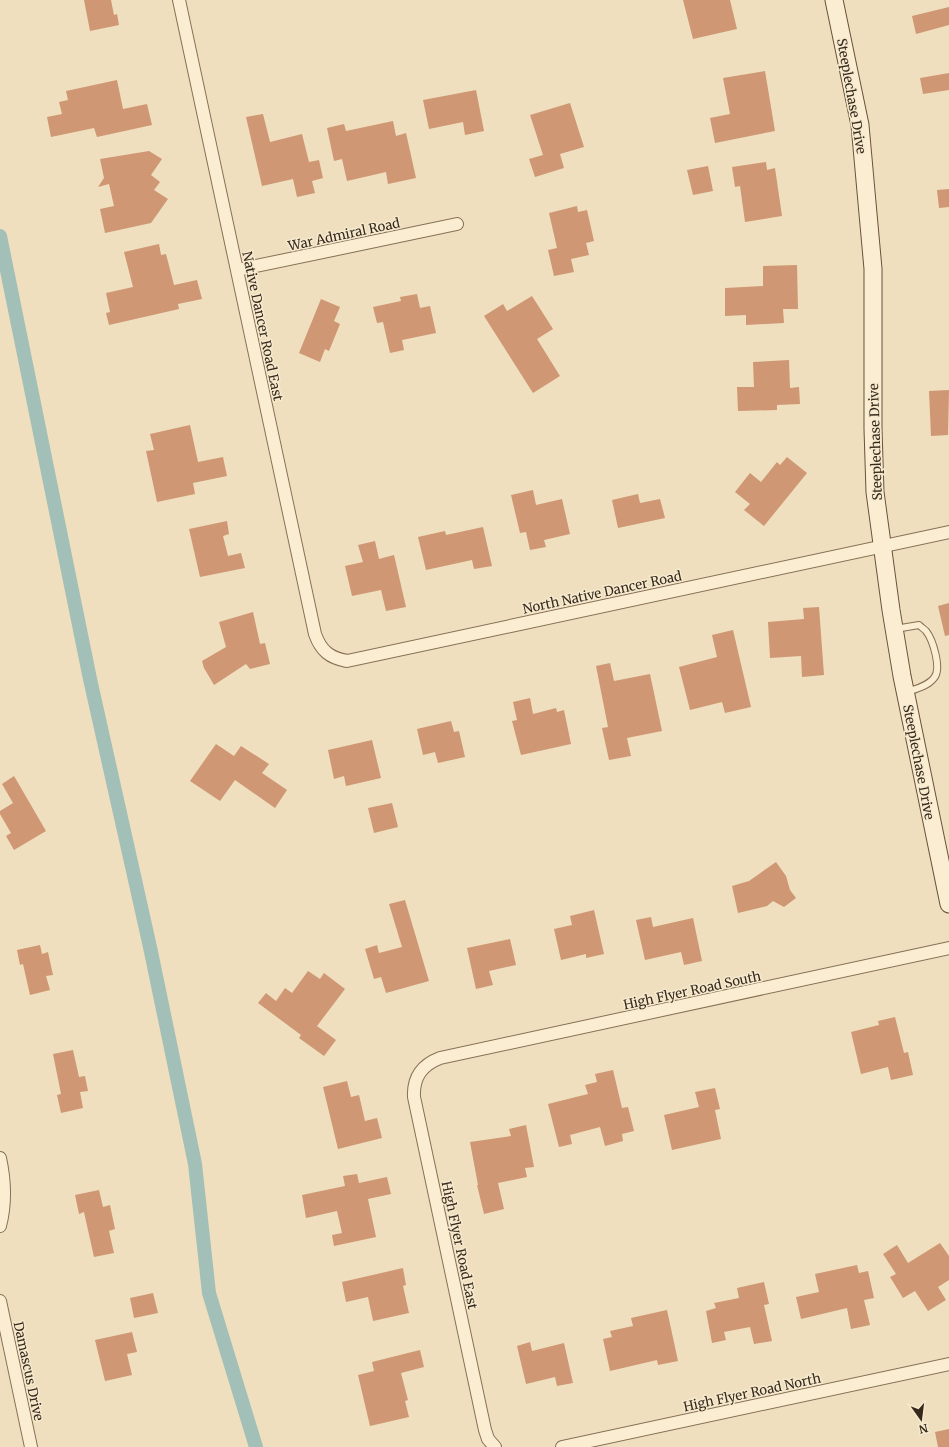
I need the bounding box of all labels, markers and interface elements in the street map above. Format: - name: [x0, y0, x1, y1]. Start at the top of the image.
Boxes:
- street label: Steeplechase Drive: [833, 37, 870, 155]
- street label: War Admiral Road: [286, 214, 402, 255]
- street label: Native Dancer Road East: [238, 250, 287, 402]
- street label: Steeplechase Drive: [865, 383, 886, 501]
- street label: North Native Dancer Road: [521, 567, 683, 618]
- street label: Steeplechase Drive: [899, 703, 938, 821]
- street label: High Flyer Road South: [622, 968, 763, 1013]
- street label: High Flyer Road East: [438, 1180, 481, 1311]
- street label: Damascus Drive: [10, 1320, 47, 1422]
- street label: High Flyer Road North: [682, 1370, 823, 1415]
- north arrow: [901, 1399, 941, 1439]
- text: N: [917, 1421, 929, 1437]

